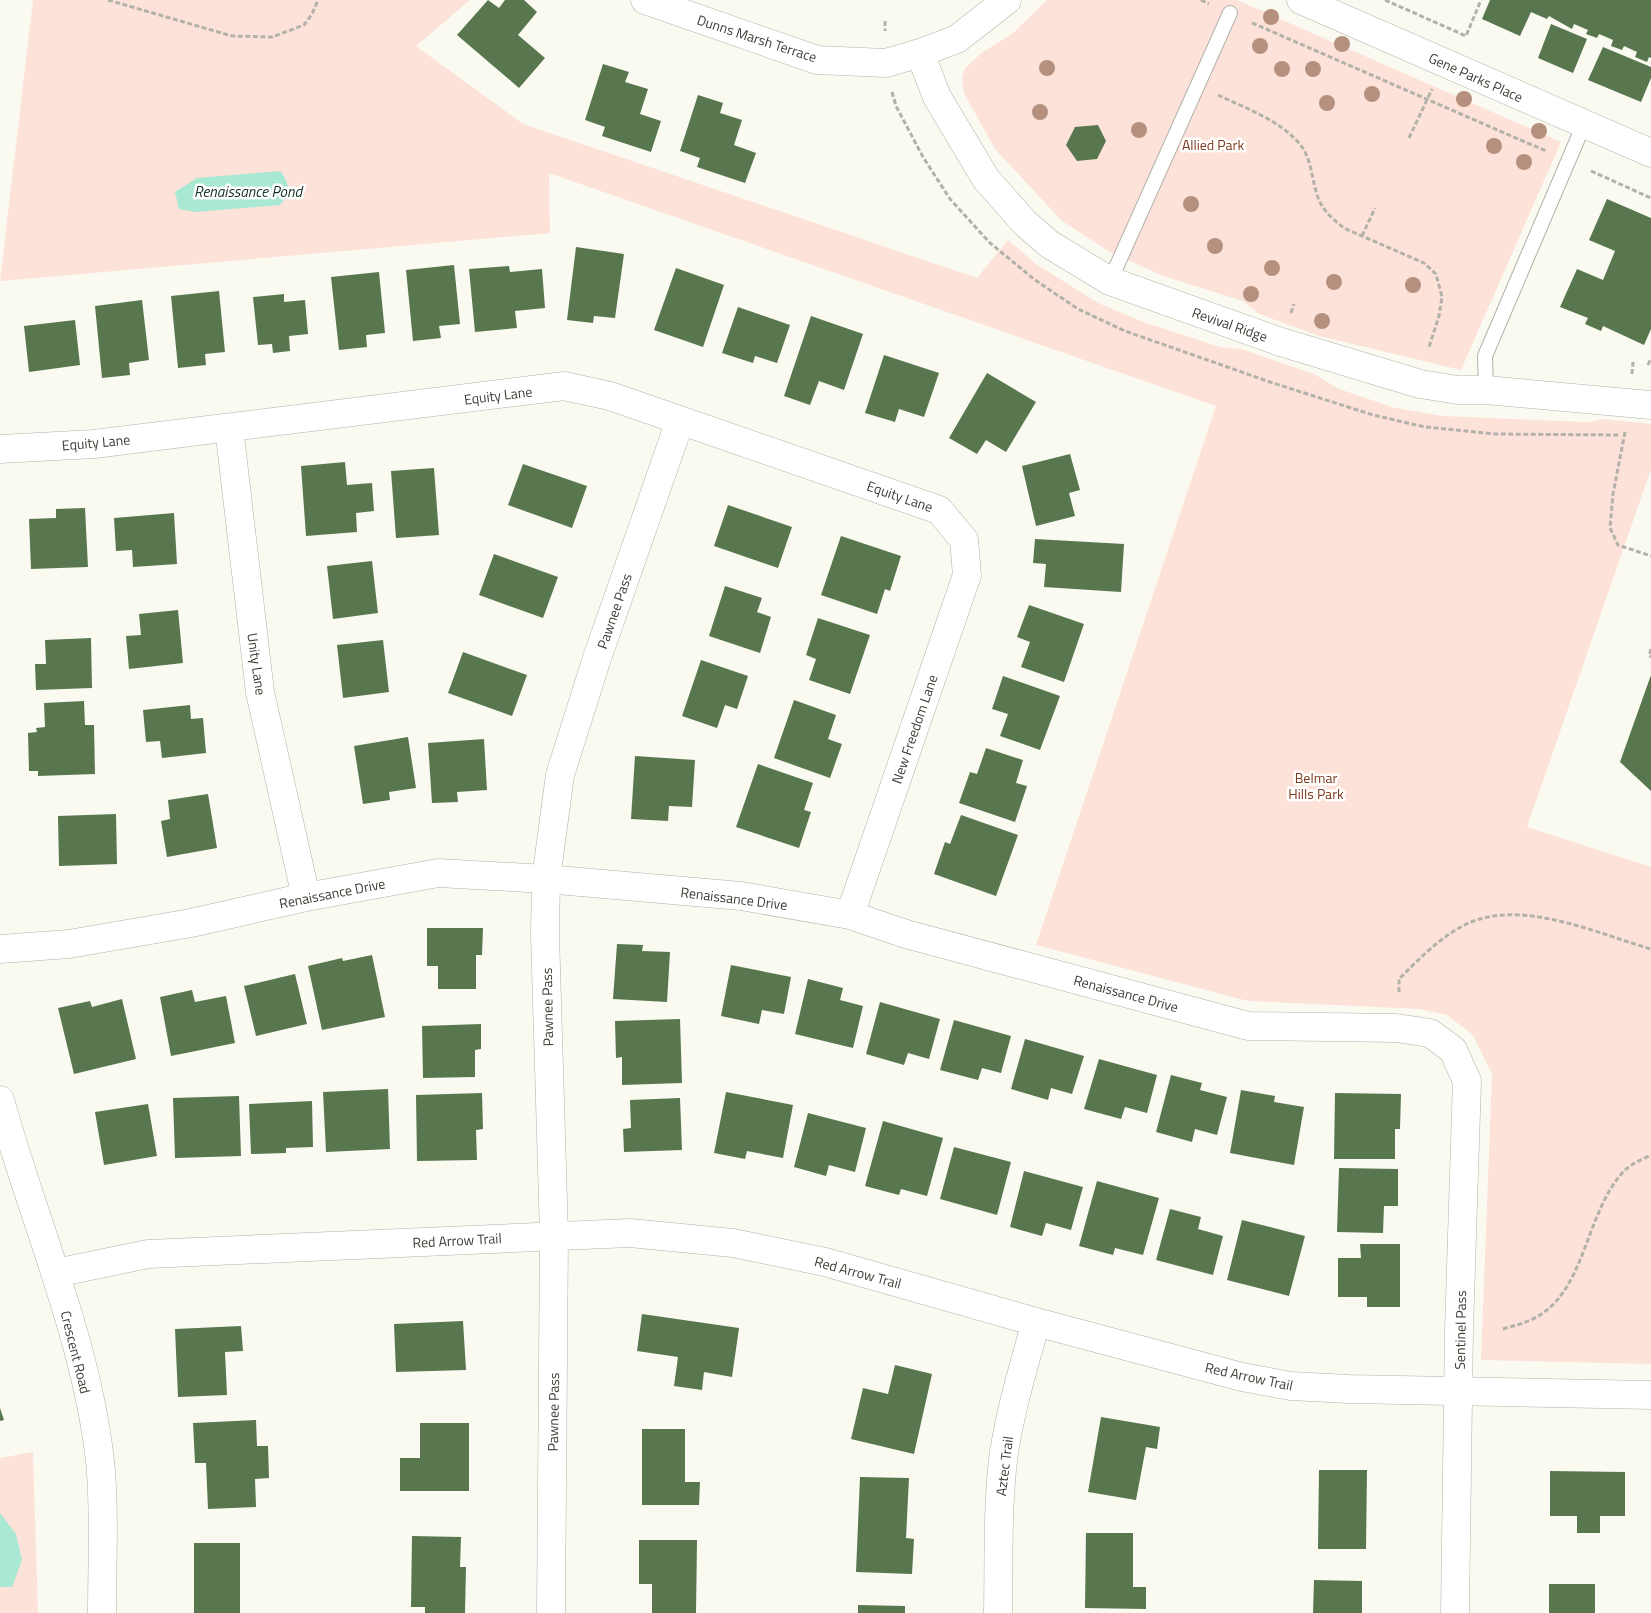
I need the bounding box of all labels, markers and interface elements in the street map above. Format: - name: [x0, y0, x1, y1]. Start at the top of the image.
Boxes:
- street label: Dunns Marsh Terrace: [694, 9, 820, 67]
- street label: Gene Parks Place: [1425, 47, 1527, 107]
- park label: Allied Park: [1182, 134, 1244, 155]
- water label: Renaissance Pond: [194, 180, 303, 203]
- street label: Revival Ridge: [1189, 301, 1271, 347]
- street label: Equity Lane: [463, 380, 533, 410]
- street label: Equity Lane: [61, 429, 131, 455]
- street label: Equity Lane: [864, 475, 936, 517]
- street label: Pawnee Pass: [591, 570, 637, 652]
- street label: Unity Lane: [242, 632, 272, 696]
- street label: New Freedom Lane: [886, 672, 942, 786]
- park label: Belmar Hills Park: [1288, 767, 1344, 804]
- street label: Renaissance Drive: [277, 872, 387, 914]
- street label: Renaissance Drive: [679, 881, 789, 915]
- street label: Pawnee Pass: [536, 967, 558, 1047]
- street label: Renaissance Drive: [1071, 969, 1181, 1017]
- street label: Red Arrow Trail: [412, 1227, 502, 1253]
- street label: Red Arrow Trail: [812, 1250, 904, 1294]
- street label: Sentinel Pass: [1449, 1290, 1471, 1370]
- street label: Crescent Road: [56, 1308, 96, 1396]
- street label: Red Arrow Trail: [1203, 1356, 1295, 1396]
- street label: Pawnee Pass: [542, 1372, 564, 1452]
- street label: Aztec Trail: [990, 1435, 1018, 1497]

